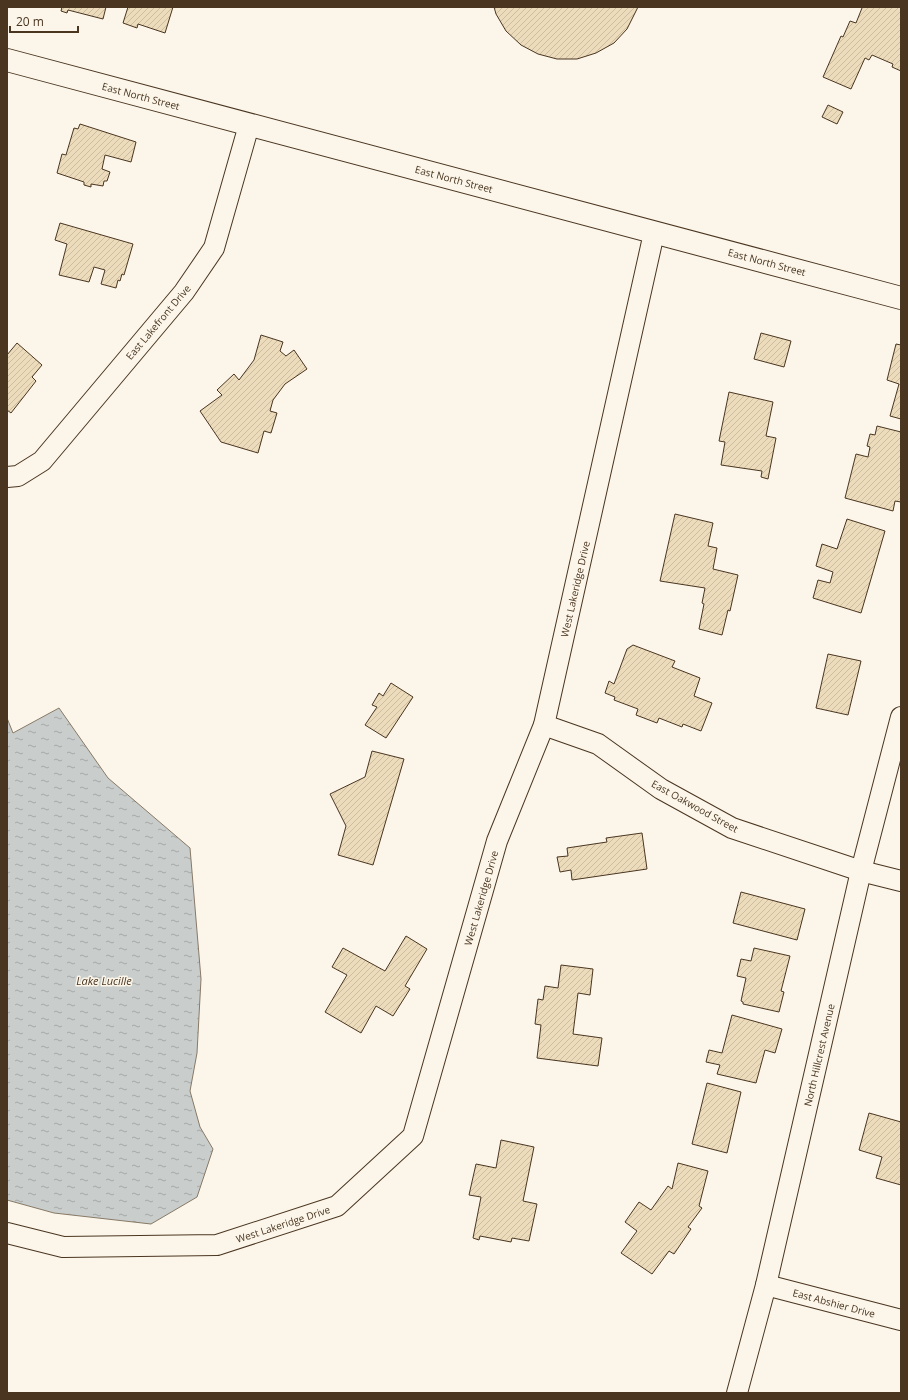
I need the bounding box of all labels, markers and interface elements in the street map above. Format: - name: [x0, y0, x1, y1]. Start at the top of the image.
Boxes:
- scale bar: [10, 8, 78, 34]
- text: 20 m: [16, 13, 44, 30]
- street label: East North Street: [101, 79, 182, 113]
- street label: East North Street: [414, 162, 495, 196]
- street label: East North Street: [727, 245, 808, 279]
- street label: East Lakefront Drive: [122, 281, 194, 362]
- street label: West Lakeridge Drive: [557, 539, 593, 638]
- street label: East Oakwood Street: [649, 776, 741, 836]
- street label: West Lakeridge Drive: [461, 848, 501, 947]
- water label: Lake Lucille: [76, 973, 132, 988]
- street label: North Hillcrest Avenue: [800, 1002, 838, 1108]
- street label: West Lakeridge Drive: [234, 1202, 332, 1246]
- street label: East Abshier Drive: [791, 1285, 877, 1321]

